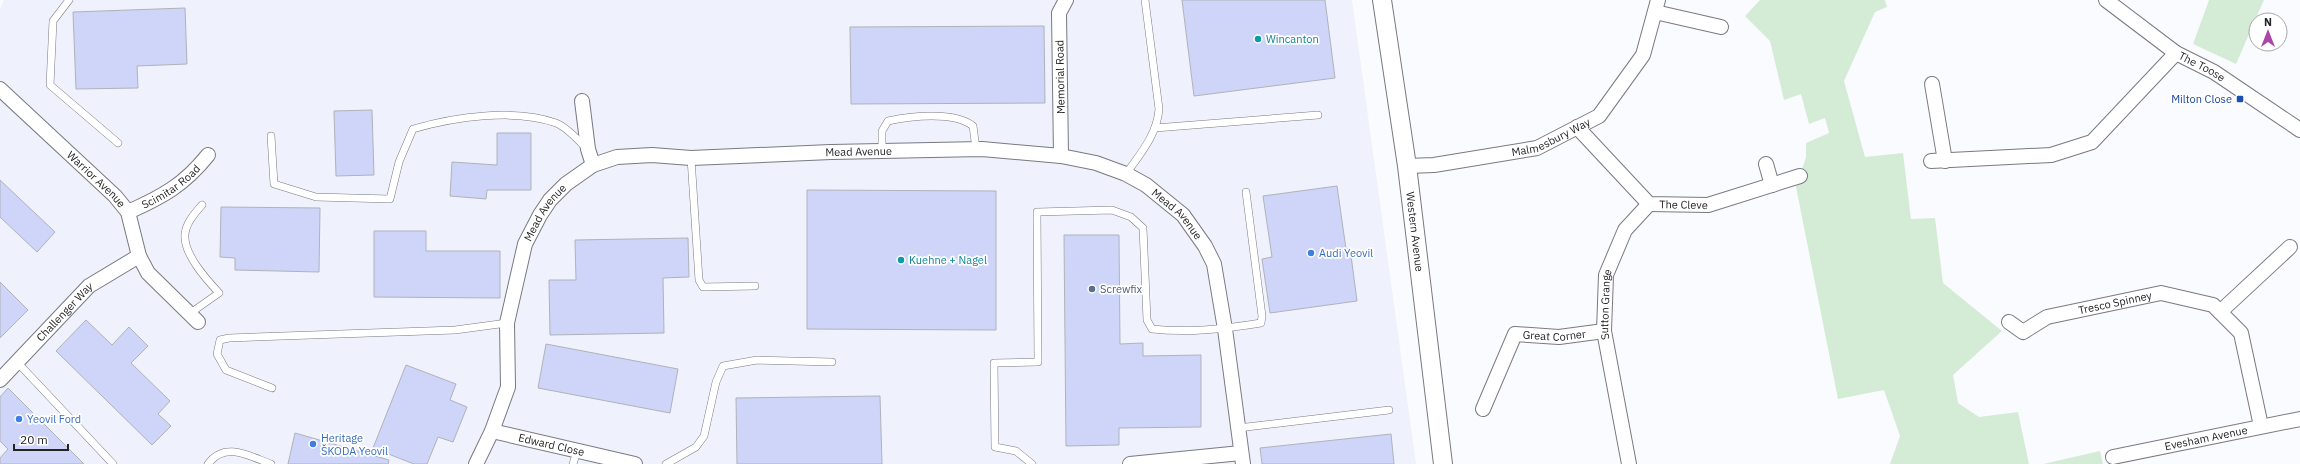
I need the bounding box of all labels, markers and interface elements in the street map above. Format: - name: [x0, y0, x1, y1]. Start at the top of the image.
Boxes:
- north arrow: [2248, 12, 2288, 52]
- text: N: [2264, 15, 2272, 29]
- place label: Wincanton: [1266, 32, 1319, 46]
- marker: Wincanton: [1253, 34, 1263, 44]
- street label: Memorial Road: [1052, 40, 1068, 114]
- street label: The Toose: [2176, 48, 2228, 85]
- place label: Milton Close: [2171, 92, 2232, 106]
- marker: Milton Close: [2235, 94, 2245, 104]
- street label: Malmesbury Way: [1510, 115, 1593, 159]
- street label: Mead Avenue: [825, 144, 892, 159]
- street label: Warrior Avenue: [64, 148, 129, 210]
- street label: Scimitar Road: [139, 162, 203, 212]
- street label: Mead Avenue: [521, 181, 569, 244]
- street label: Mead Avenue: [1149, 186, 1205, 242]
- street label: Western Avenue: [1403, 191, 1427, 272]
- street label: The Cleve: [1659, 197, 1708, 212]
- place label: Audi Yeovil: [1319, 246, 1373, 260]
- marker: Audi Yeovil: [1306, 248, 1316, 258]
- place label: Kuehne + Nagel: [909, 253, 987, 267]
- marker: Kuehne + Nagel: [896, 255, 906, 265]
- street label: Sutton Grange: [1597, 267, 1615, 341]
- street label: Challenger Way: [33, 278, 96, 344]
- place label: Screwfix: [1100, 282, 1143, 296]
- marker: Screwfix: [1087, 284, 1097, 294]
- street label: Tresco Spinney: [2077, 288, 2154, 317]
- street label: Great Corner: [1522, 326, 1587, 344]
- place label: Yeovil Ford: [27, 412, 81, 426]
- marker: Yeovil Ford: [14, 414, 24, 424]
- street label: Evesham Avenue: [2163, 423, 2249, 453]
- scale bar: [14, 426, 68, 452]
- street label: Edward Close: [517, 430, 586, 459]
- place label: Heritage ŠKODA Yeovil: [321, 431, 388, 458]
- text: 20 m: [20, 432, 48, 447]
- marker: Heritage ŠKODA Yeovil: [308, 439, 318, 449]

